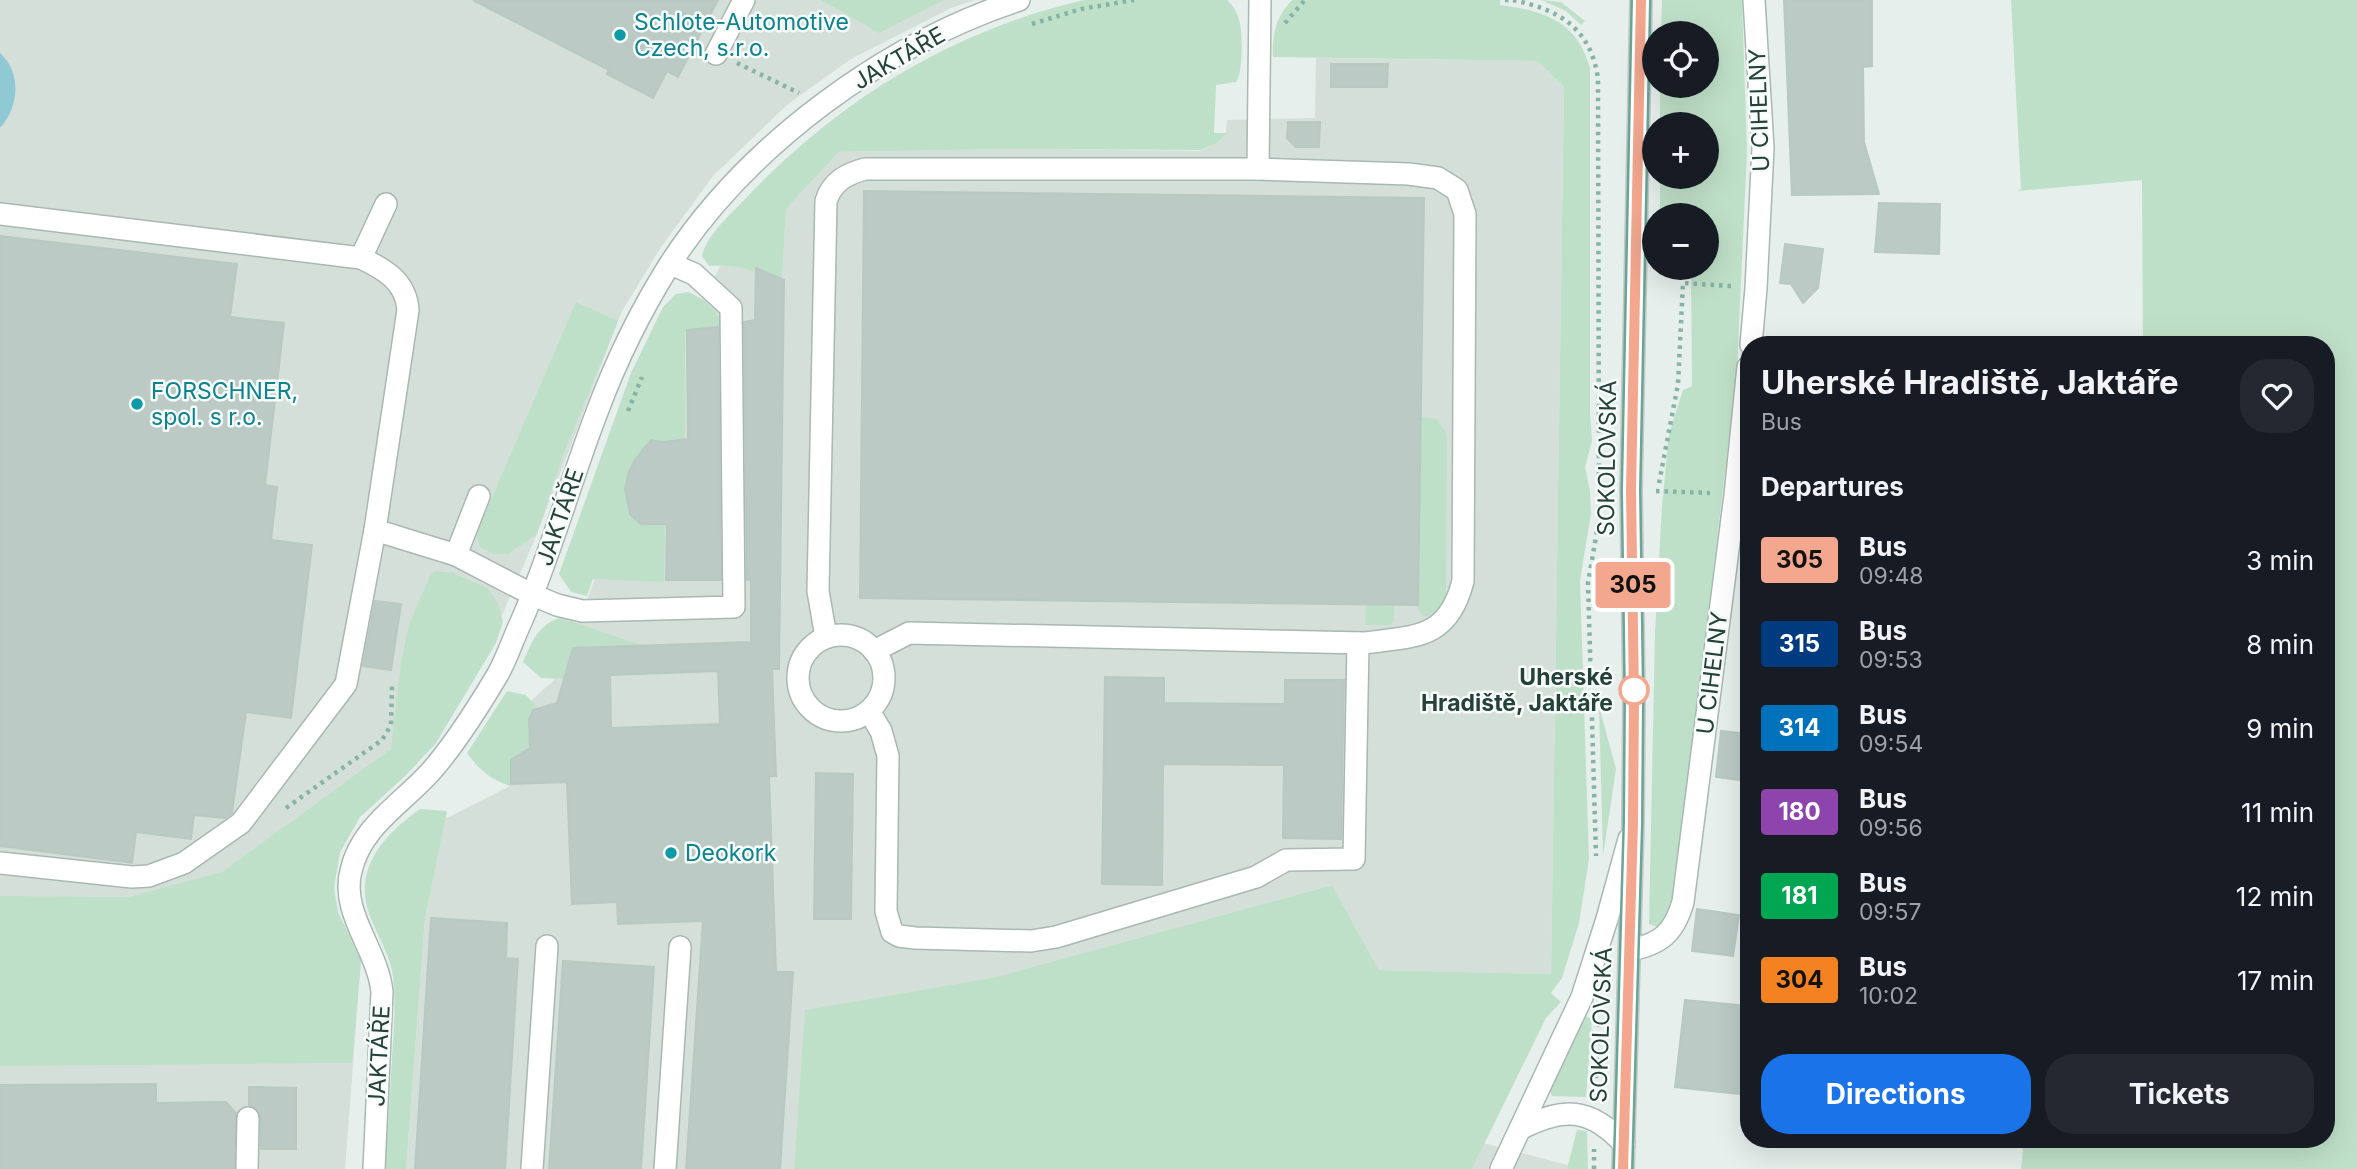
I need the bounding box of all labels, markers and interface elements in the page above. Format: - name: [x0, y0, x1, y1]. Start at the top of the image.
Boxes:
- place label: Schlote-Automotive Czech, s.r.o.: [634, 8, 849, 62]
- street label: JAKTÁŘE: [848, 21, 950, 95]
- map controls: [1642, 21, 1719, 280]
- button: locate: [1642, 21, 1719, 98]
- marker: Schlote-Automotive Czech, s.r.o.: [612, 27, 628, 43]
- street label: U CIHELNY: [1743, 47, 1775, 172]
- button: +: [1642, 112, 1719, 189]
- button: −: [1642, 203, 1719, 280]
- button: heart: [2240, 359, 2314, 433]
- text: Uherské Hradiště, Jaktáře: [1761, 362, 2179, 402]
- place label: FORSCHNER, spol. s r.o.: [151, 377, 298, 431]
- street label: SOKOLOVSKÁ: [1592, 380, 1622, 536]
- marker: FORSCHNER, spol. s r.o.: [129, 396, 145, 412]
- text: Bus: [1761, 408, 1802, 436]
- street label: JAKTÁŘE: [530, 465, 590, 569]
- text: Departures: [1761, 471, 1904, 502]
- text: Bus: [1859, 531, 1907, 562]
- text: 305: [1776, 545, 1823, 574]
- text: 3 min: [2246, 545, 2314, 576]
- line badge: 305: [1593, 562, 1673, 608]
- text: 09:48: [1859, 562, 1924, 590]
- text: 305: [1609, 570, 1657, 599]
- street label: U CIHELNY: [1691, 610, 1733, 736]
- text: Bus: [1859, 615, 1907, 646]
- text: 315: [1779, 629, 1820, 658]
- text: 8 min: [2246, 629, 2314, 660]
- text: 09:53: [1859, 646, 1923, 674]
- place label: Uherské Hradiště, Jaktáře: [1421, 663, 1613, 717]
- marker: Uherské Hradiště, Jaktáře: [1619, 675, 1649, 705]
- text: Bus: [1859, 699, 1907, 730]
- text: 314: [1778, 713, 1821, 742]
- text: 9 min: [2246, 713, 2314, 744]
- text: 09:54: [1859, 730, 1923, 758]
- text: Bus: [1859, 783, 1907, 814]
- text: 180: [1778, 797, 1821, 826]
- text: 11 min: [2241, 797, 2314, 828]
- text: 09:56: [1859, 814, 1923, 842]
- place label: Deokork: [685, 839, 777, 867]
- marker: Deokork: [663, 845, 679, 861]
- text: Bus: [1859, 867, 1907, 898]
- text: 181: [1781, 881, 1818, 910]
- text: 12 min: [2236, 881, 2314, 912]
- text: 09:57: [1859, 898, 1921, 926]
- street label: SOKOLOVSKÁ: [1584, 947, 1618, 1103]
- text: Bus: [1859, 951, 1907, 982]
- text: 304: [1776, 965, 1823, 994]
- text: 17 min: [2237, 965, 2314, 996]
- text: 10:02: [1859, 982, 1918, 1010]
- street label: JAKTÁŘE: [362, 1005, 396, 1107]
- button: Directions: [1761, 1054, 2031, 1134]
- button: Tickets: [2045, 1054, 2314, 1134]

